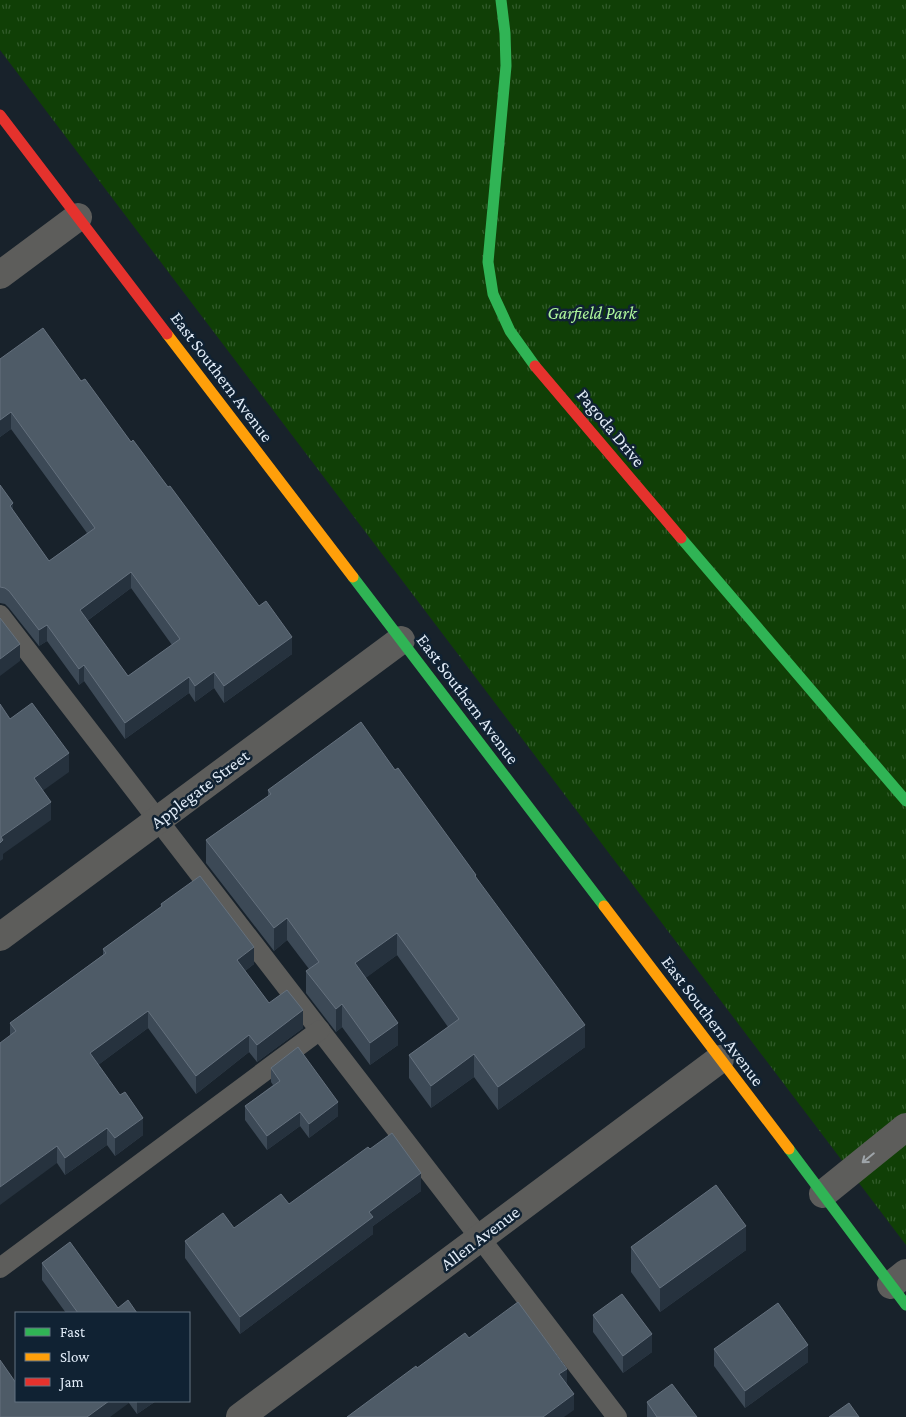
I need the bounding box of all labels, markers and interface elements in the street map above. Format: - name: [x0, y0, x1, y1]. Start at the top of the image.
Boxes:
- park label: Garfield Park: [547, 303, 638, 323]
- street label: East Southern Avenue: [167, 308, 277, 446]
- street label: Pagoda Drive: [573, 385, 649, 471]
- street label: East Southern Avenue: [413, 630, 523, 768]
- street label: Applegate Street: [147, 745, 254, 832]
- street label: East Southern Avenue: [658, 952, 768, 1090]
- one-way arrow: [862, 1152, 875, 1163]
- street label: Allen Avenue: [437, 1202, 523, 1274]
- legend: [15, 1312, 190, 1402]
- text: Fast: [60, 1324, 86, 1340]
- text: Slow: [60, 1349, 90, 1365]
- text: Jam: [58, 1374, 83, 1391]

